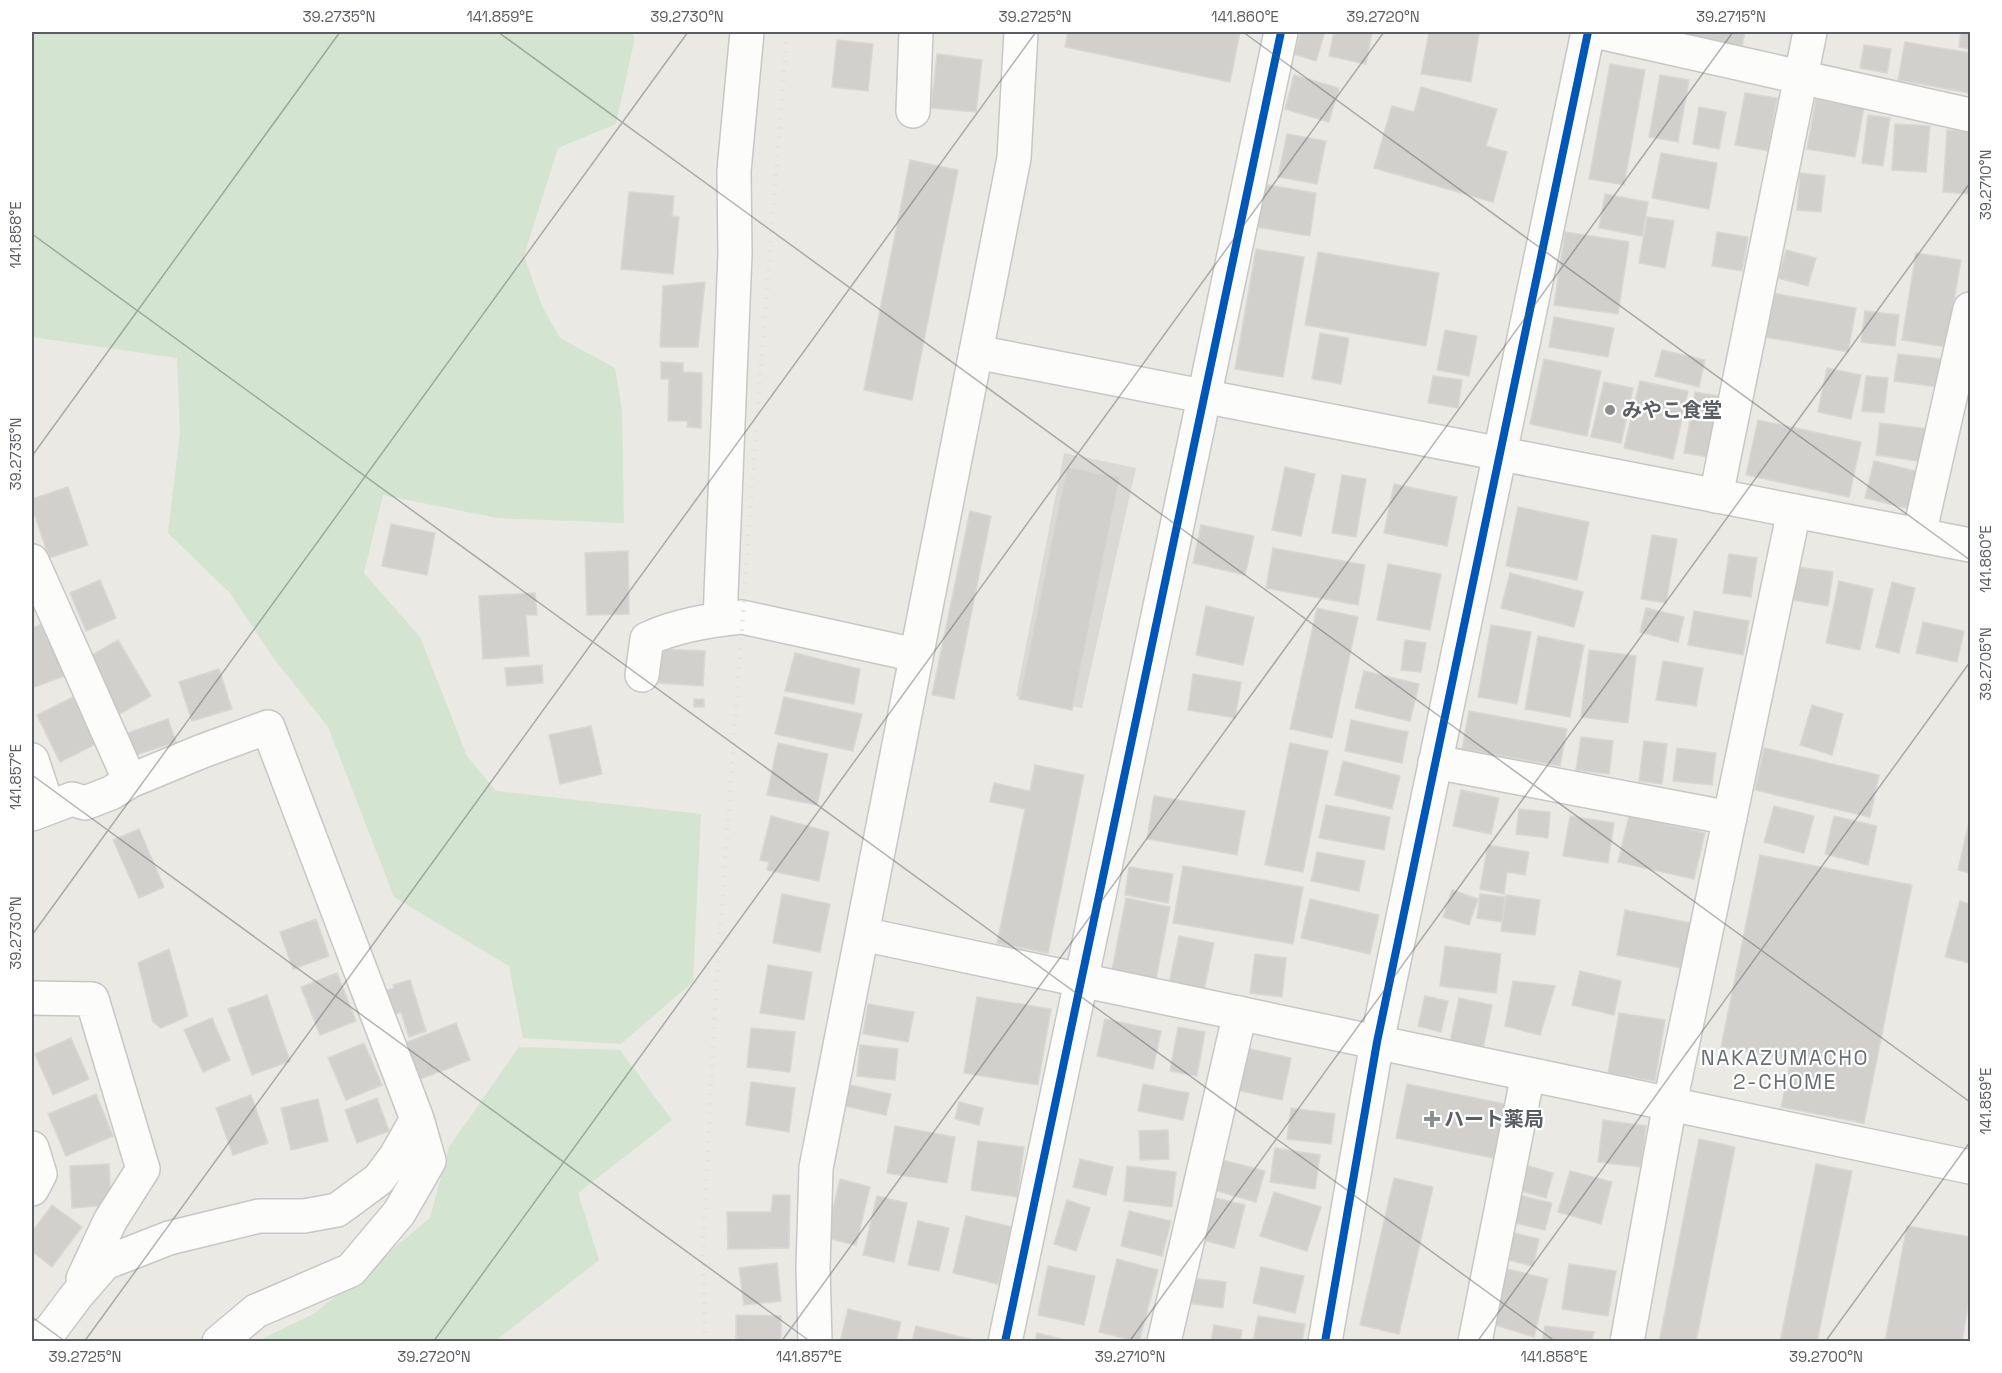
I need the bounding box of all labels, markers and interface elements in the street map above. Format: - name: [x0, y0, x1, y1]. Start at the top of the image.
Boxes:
- text: 39.2735°N: [302, 7, 376, 26]
- text: 141.859°E: [466, 7, 534, 26]
- text: 39.2730°N: [650, 7, 724, 26]
- text: 39.2725°N: [999, 7, 1071, 26]
- text: 141.860°E: [1211, 7, 1279, 26]
- text: 39.2720°N: [1346, 7, 1420, 26]
- text: 39.2715°N: [1696, 7, 1766, 26]
- text: 39.2710°N: [1976, 150, 1995, 220]
- text: 141.858°E: [6, 201, 25, 269]
- place label: みやこ食堂: [1622, 397, 1722, 423]
- marker: みやこ食堂: [1603, 403, 1617, 417]
- text: 39.2735°N: [6, 417, 25, 491]
- text: 141.860°E: [1976, 525, 1995, 593]
- text: 39.2705°N: [1976, 627, 1995, 701]
- text: 141.857°E: [6, 744, 25, 810]
- text: 39.2730°N: [6, 896, 25, 970]
- district label: NAKAZUMACHO 2-CHOME: [1701, 1044, 1869, 1095]
- text: 141.859°E: [1976, 1067, 1995, 1135]
- place label: ハート薬局: [1444, 1106, 1544, 1132]
- marker: ハート薬局: [1425, 1112, 1439, 1126]
- text: 39.2725°N: [49, 1347, 121, 1366]
- text: 39.2720°N: [397, 1347, 471, 1366]
- text: 141.857°E: [776, 1347, 842, 1366]
- text: 39.2710°N: [1095, 1347, 1165, 1366]
- text: 141.858°E: [1520, 1347, 1588, 1366]
- text: 39.2700°N: [1789, 1347, 1863, 1366]

